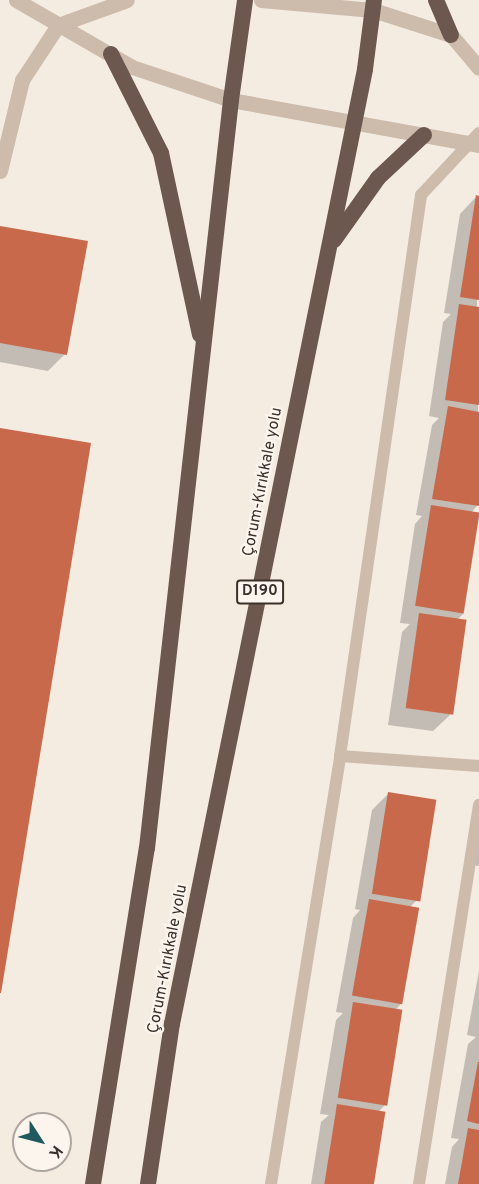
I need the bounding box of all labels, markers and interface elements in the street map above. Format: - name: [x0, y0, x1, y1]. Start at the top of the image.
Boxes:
- street label: Çorum-Kırıkkale yolu: [239, 406, 287, 558]
- road number: D190: [236, 580, 284, 604]
- street label: Çorum-Kırıkkale yolu: [144, 883, 192, 1035]
- north arrow: [12, 1112, 72, 1172]
- text: K: [44, 1141, 66, 1162]

